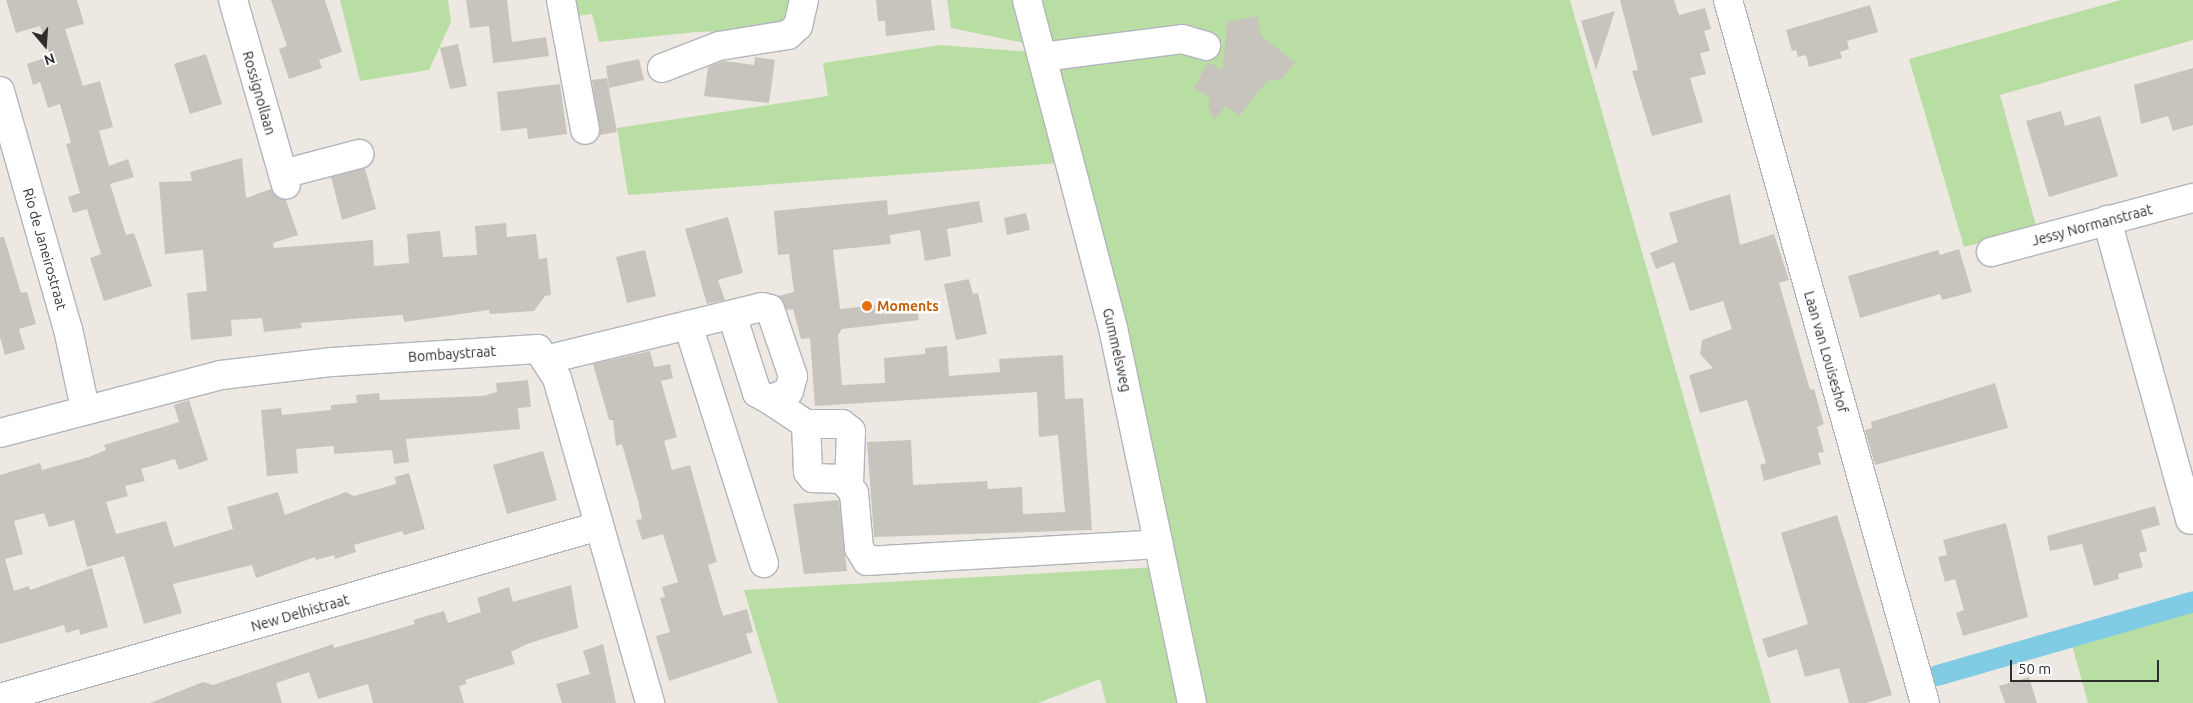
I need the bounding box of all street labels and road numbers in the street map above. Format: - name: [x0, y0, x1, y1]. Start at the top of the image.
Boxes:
- street label: Rossignollaan: [239, 49, 279, 137]
- street label: Rio de Janeirostraat: [20, 186, 70, 312]
- street label: Jessy Normanstraat: [2030, 201, 2154, 249]
- street label: Laan van Louiseshof: [1801, 289, 1851, 415]
- street label: Gummelsweg: [1099, 306, 1135, 394]
- street label: Bombaystraat: [407, 343, 497, 365]
- street label: New Delhistraat: [249, 591, 351, 635]

